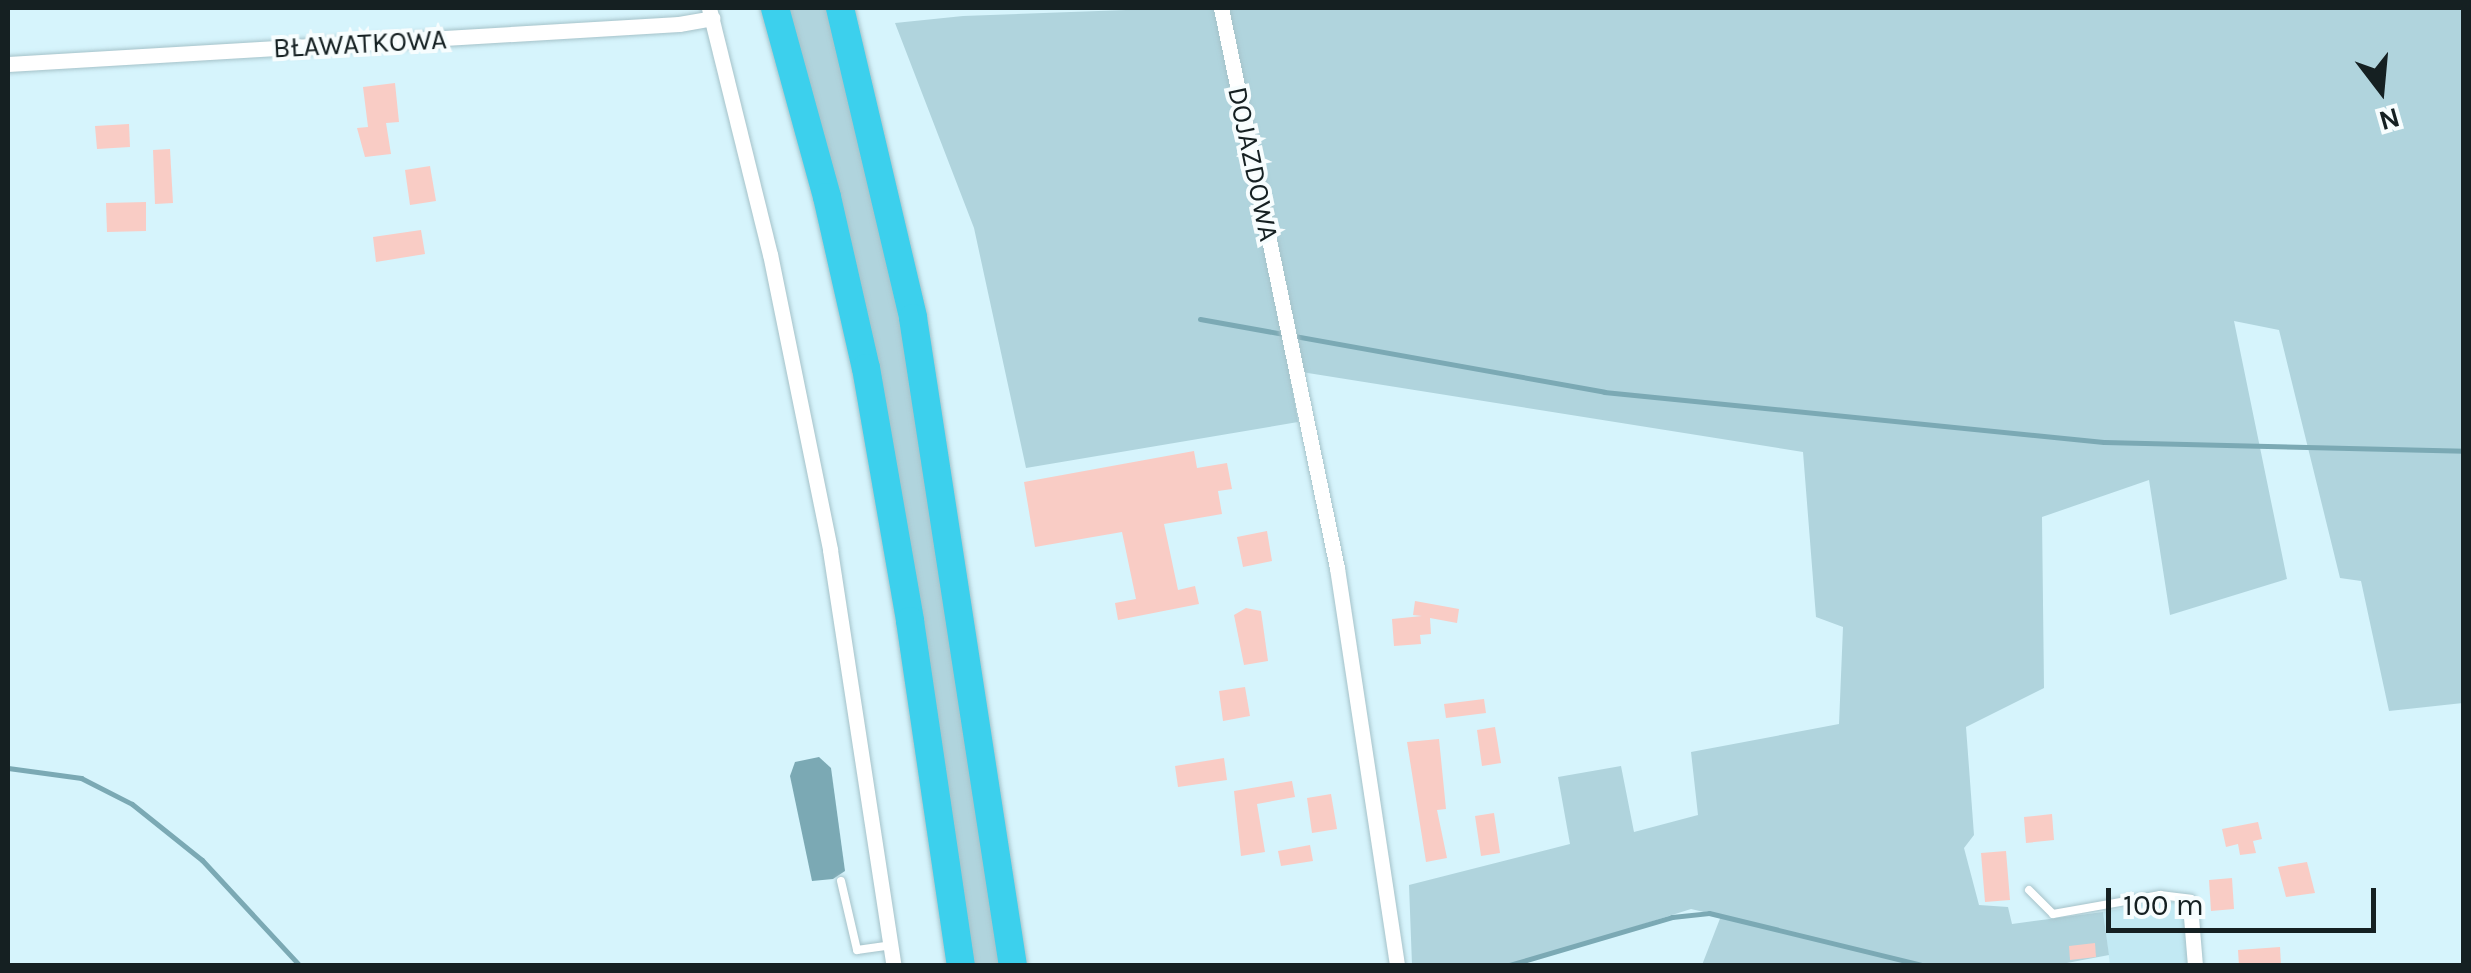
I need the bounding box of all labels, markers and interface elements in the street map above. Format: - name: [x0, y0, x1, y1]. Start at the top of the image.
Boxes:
- street label: BŁAWATKOWA: [272, 23, 448, 65]
- north arrow: [2331, 40, 2431, 140]
- street label: DOJAZDOWA: [1220, 84, 1286, 244]
- text: N: [2375, 101, 2404, 138]
- scale bar: [2111, 868, 2381, 930]
- text: 100 m: [2123, 887, 2204, 923]

